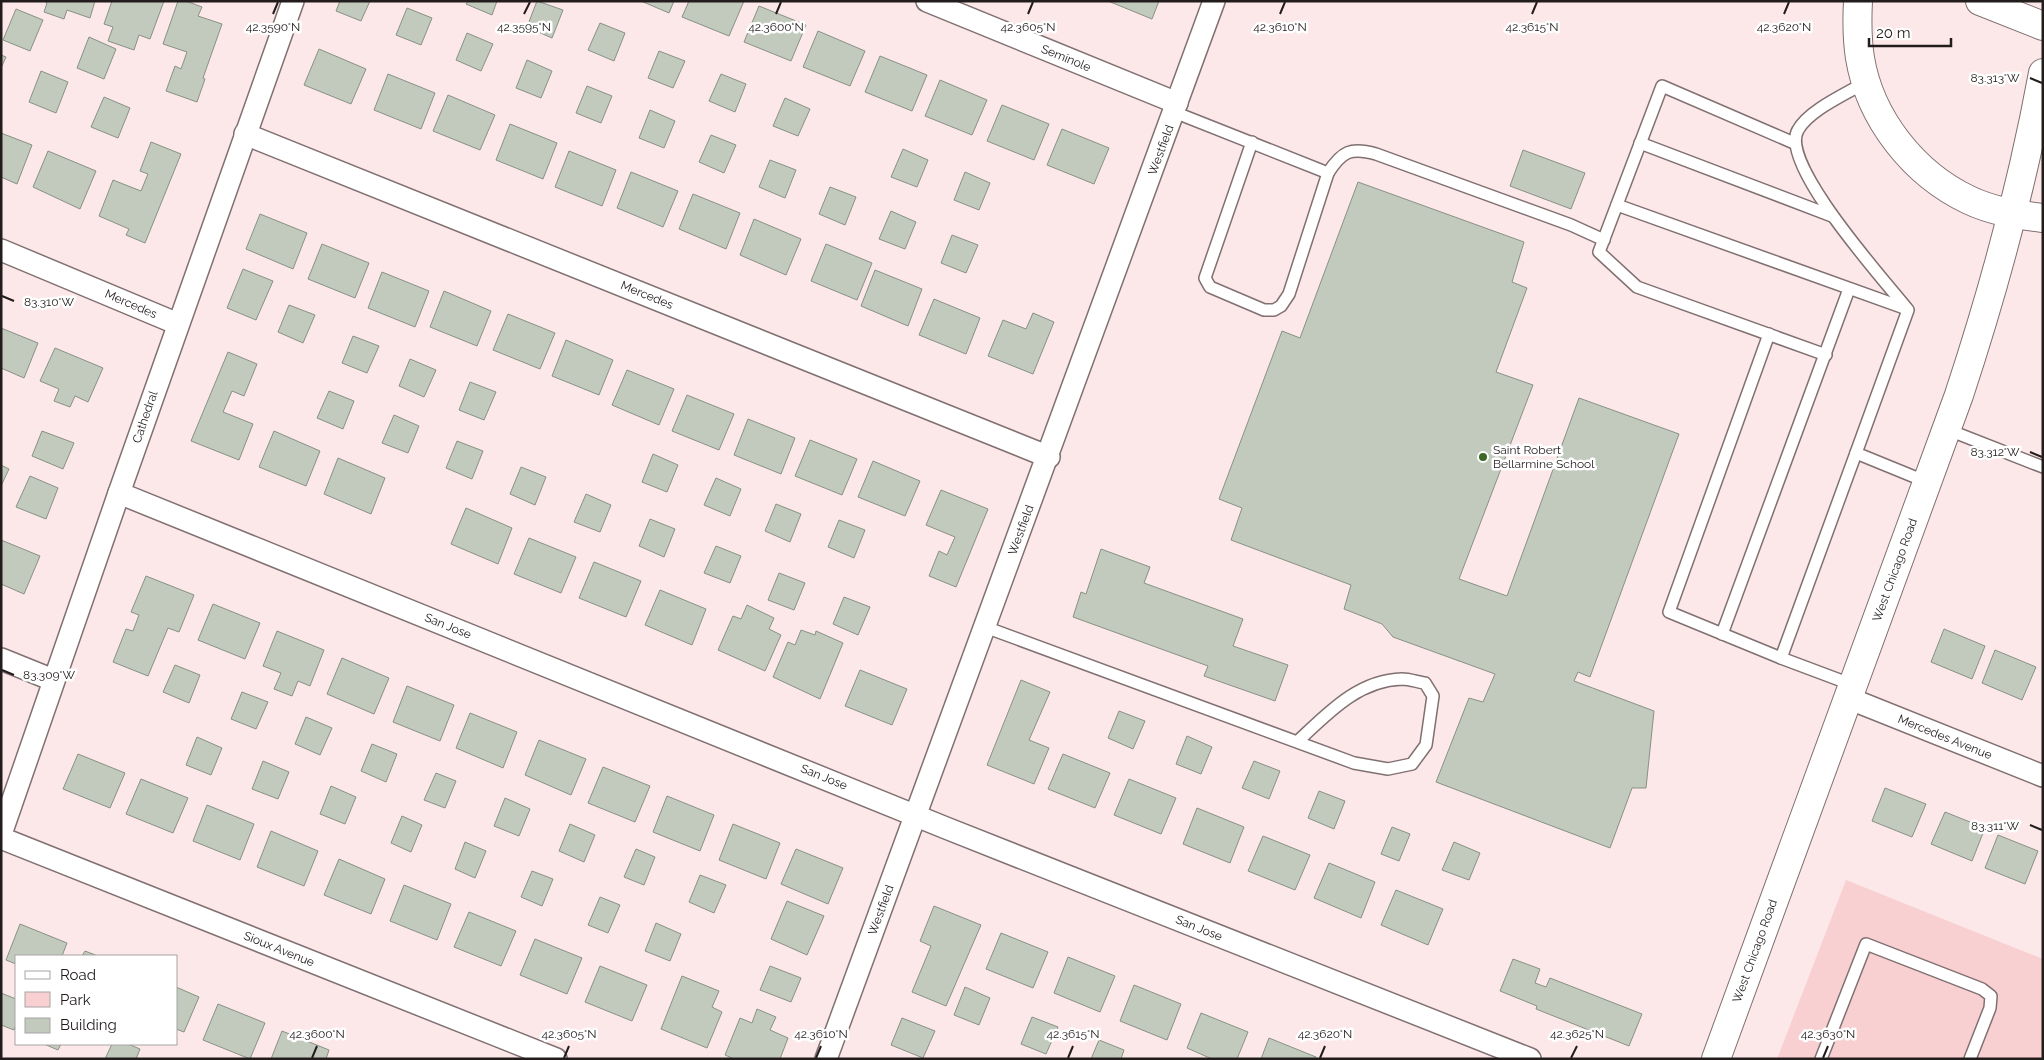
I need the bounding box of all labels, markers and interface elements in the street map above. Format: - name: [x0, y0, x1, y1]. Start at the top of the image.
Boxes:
- scale bar: [1869, 15, 1952, 47]
- text: 42.3590°N: [246, 20, 300, 34]
- text: 42.3595°N: [497, 20, 551, 34]
- text: 42.3600°N: [748, 20, 804, 34]
- text: 42.3605°N: [1000, 20, 1056, 34]
- text: 42.3610°N: [1253, 20, 1307, 34]
- text: 42.3615°N: [1506, 20, 1558, 34]
- text: 42.3620°N: [1757, 20, 1811, 34]
- text: 20 m: [1876, 24, 1911, 42]
- street label: Seminole: [1039, 42, 1093, 74]
- text: 83.313°W: [1970, 71, 2020, 85]
- street label: Westfield: [1145, 123, 1177, 177]
- street label: Mercedes: [619, 278, 675, 312]
- street label: Mercedes: [103, 287, 159, 321]
- text: 83.310°W: [24, 295, 75, 309]
- street label: Cathedral: [130, 388, 161, 445]
- place label: Saint Robert Bellarmine School: [1493, 443, 1595, 471]
- text: 83.312°W: [1970, 445, 2020, 459]
- marker: Saint Robert Bellarmine School: [1477, 451, 1489, 463]
- street label: Westfield: [1005, 503, 1037, 557]
- street label: West Chicago Road: [1870, 516, 1920, 624]
- street label: San Jose: [423, 610, 473, 642]
- text: 83.309°W: [23, 668, 75, 682]
- street label: Mercedes Avenue: [1896, 712, 1994, 762]
- street label: San Jose: [799, 761, 849, 793]
- text: 83.311°W: [1971, 819, 2019, 833]
- street label: Westfield: [865, 883, 897, 937]
- street label: West Chicago Road: [1730, 897, 1780, 1005]
- street label: San Jose: [1174, 912, 1224, 944]
- street label: Sioux Avenue: [242, 928, 316, 970]
- legend: [15, 955, 178, 1045]
- text: Road: [60, 966, 96, 984]
- text: Park: [60, 991, 91, 1009]
- text: Building: [60, 1016, 117, 1034]
- text: 42.3600°N: [289, 1027, 345, 1041]
- text: 42.3605°N: [541, 1027, 597, 1041]
- text: 42.3610°N: [794, 1027, 848, 1041]
- text: 42.3615°N: [1047, 1027, 1099, 1041]
- text: 42.3620°N: [1298, 1027, 1352, 1041]
- text: 42.3625°N: [1550, 1027, 1604, 1041]
- text: 42.3630°N: [1801, 1027, 1855, 1041]

